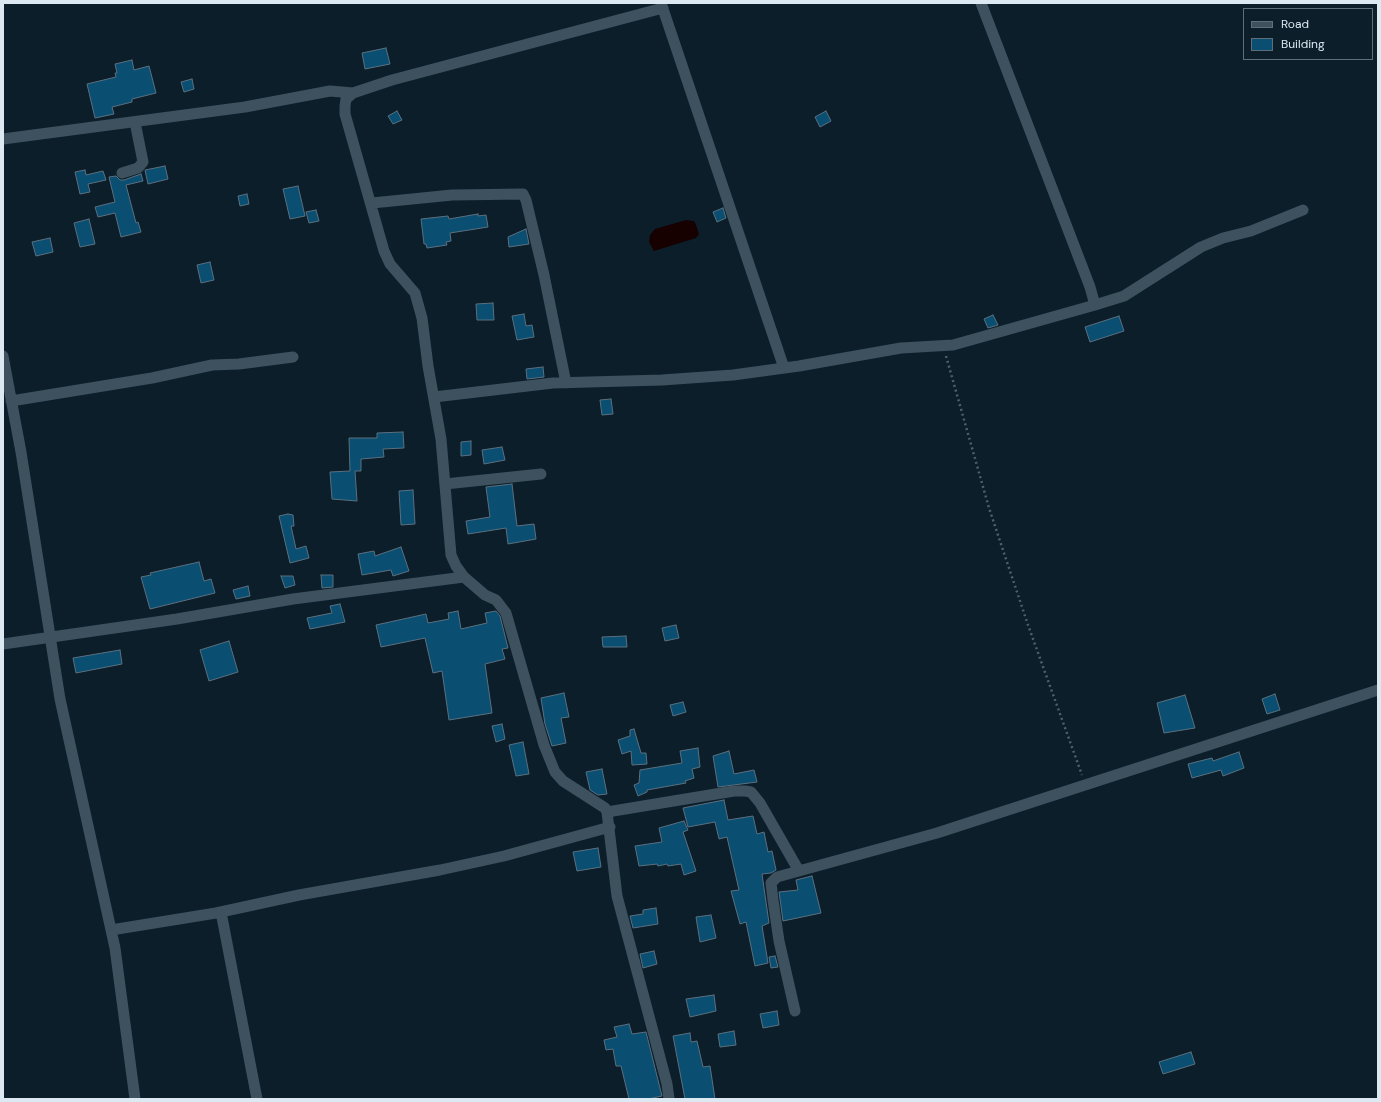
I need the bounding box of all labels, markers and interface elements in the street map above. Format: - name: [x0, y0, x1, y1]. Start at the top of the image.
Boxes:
- legend: [1243, 8, 1373, 60]
- text: Road: [1281, 16, 1309, 32]
- text: Building: [1281, 36, 1325, 52]

